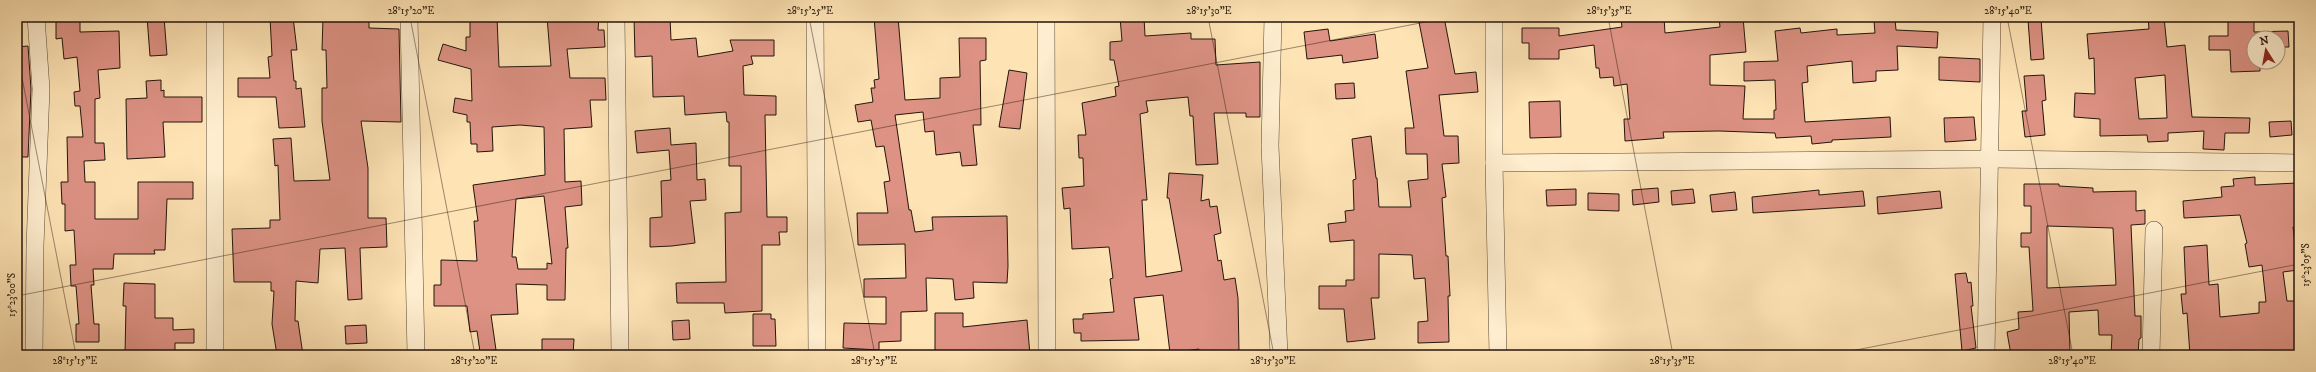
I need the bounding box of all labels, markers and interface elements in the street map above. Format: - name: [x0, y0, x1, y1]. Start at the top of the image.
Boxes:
- text: 28°15'20"E: [388, 5, 434, 17]
- text: 28°15'25"E: [787, 5, 833, 17]
- text: 28°15'30"E: [1186, 5, 1232, 17]
- text: 28°15'35"E: [1587, 5, 1632, 17]
- text: 28°15'40"E: [1984, 5, 2032, 17]
- north arrow: [2246, 30, 2286, 70]
- text: N: [2259, 33, 2270, 49]
- text: 15°23'05"S: [2300, 243, 2312, 287]
- text: 15°23'00"S: [6, 273, 18, 317]
- text: 28°15'15"E: [53, 355, 97, 367]
- text: 28°15'20"E: [451, 355, 497, 367]
- text: 28°15'25"E: [851, 355, 897, 367]
- text: 28°15'30"E: [1250, 355, 1296, 367]
- text: 28°15'35"E: [1650, 355, 1695, 367]
- text: 28°15'40"E: [2048, 355, 2096, 367]

